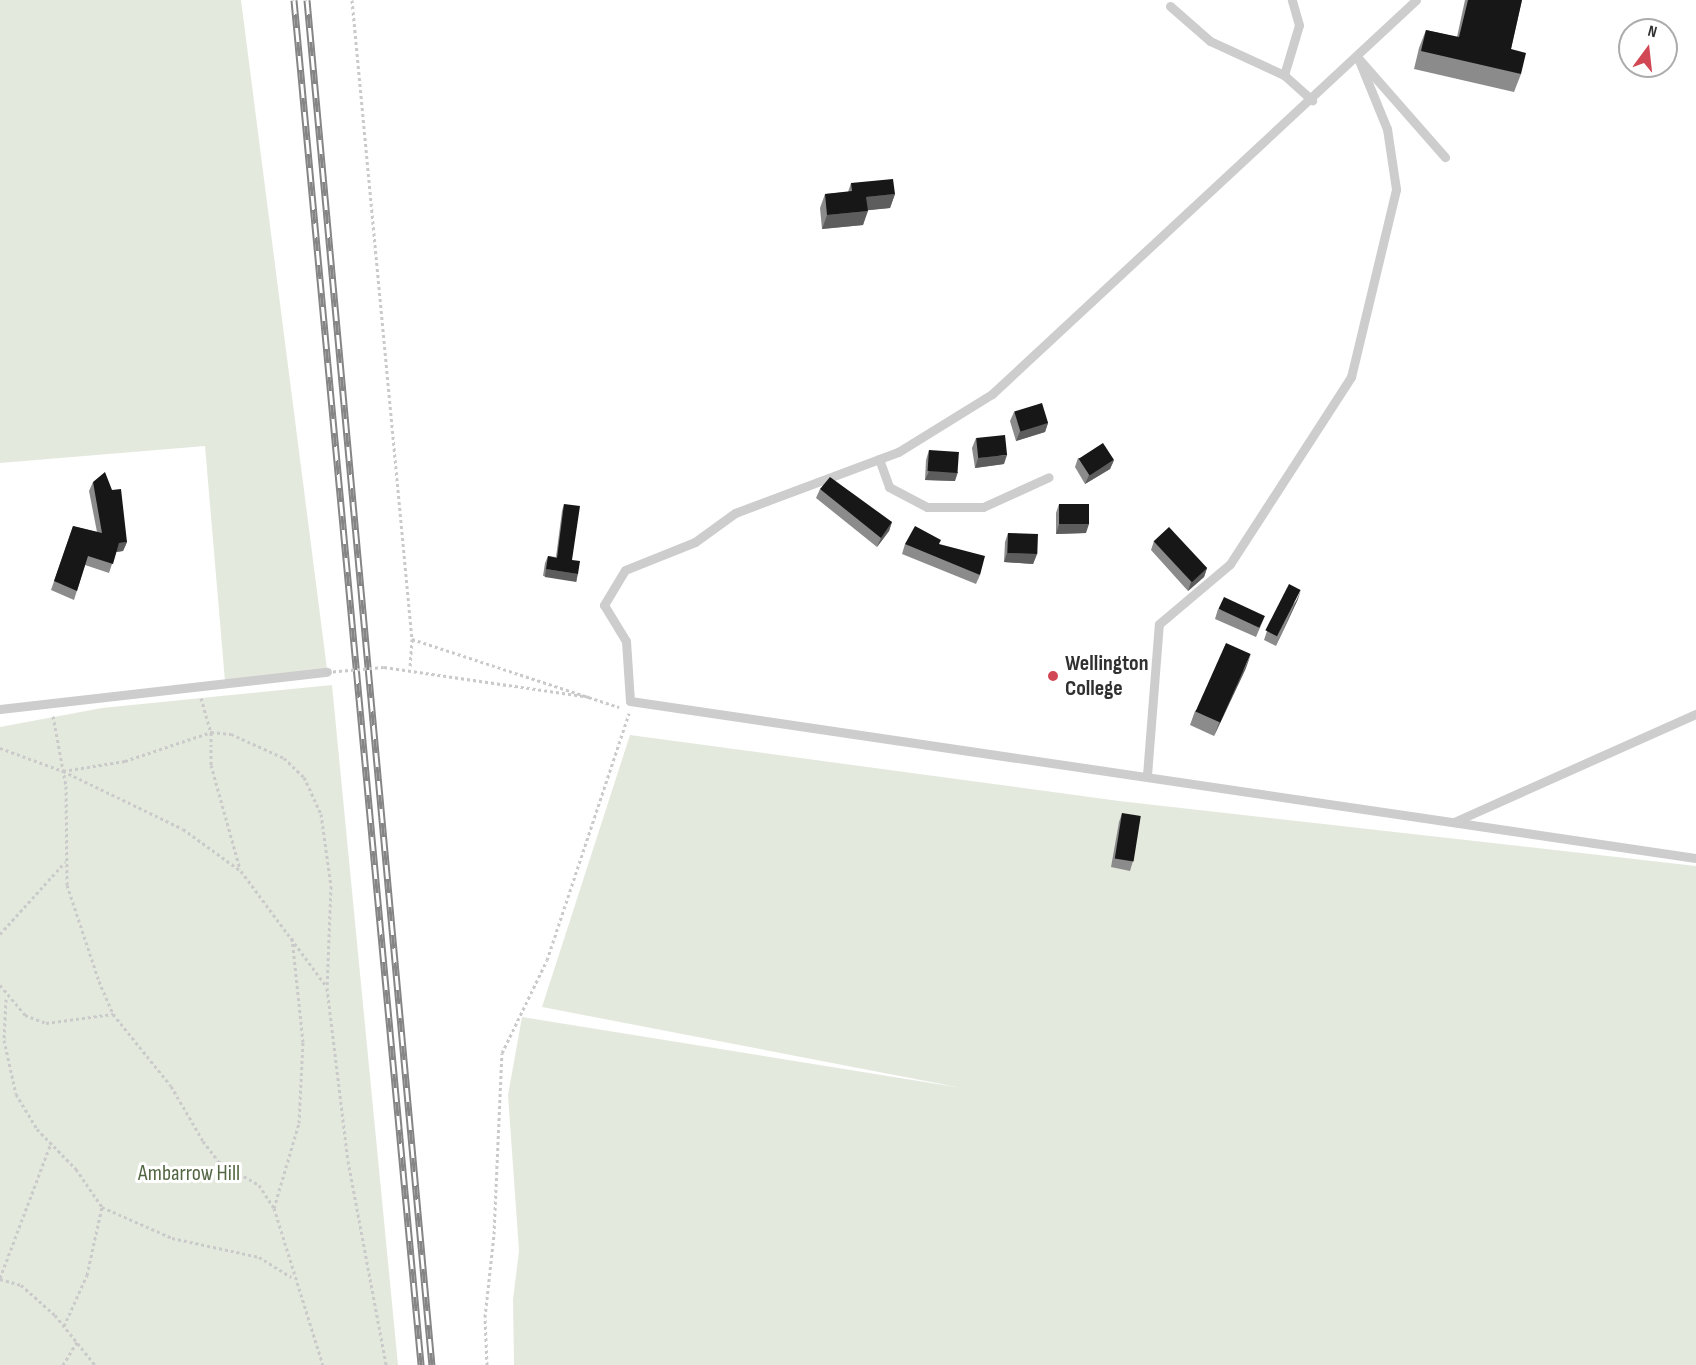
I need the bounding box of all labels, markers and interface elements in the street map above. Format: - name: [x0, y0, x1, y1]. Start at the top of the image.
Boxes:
- north arrow: [1618, 18, 1678, 78]
- text: N: [1646, 22, 1659, 42]
- place label: Wellington College: [1065, 650, 1148, 702]
- marker: Wellington College: [1046, 669, 1060, 683]
- park label: Ambarrow Hill: [138, 1161, 240, 1187]

